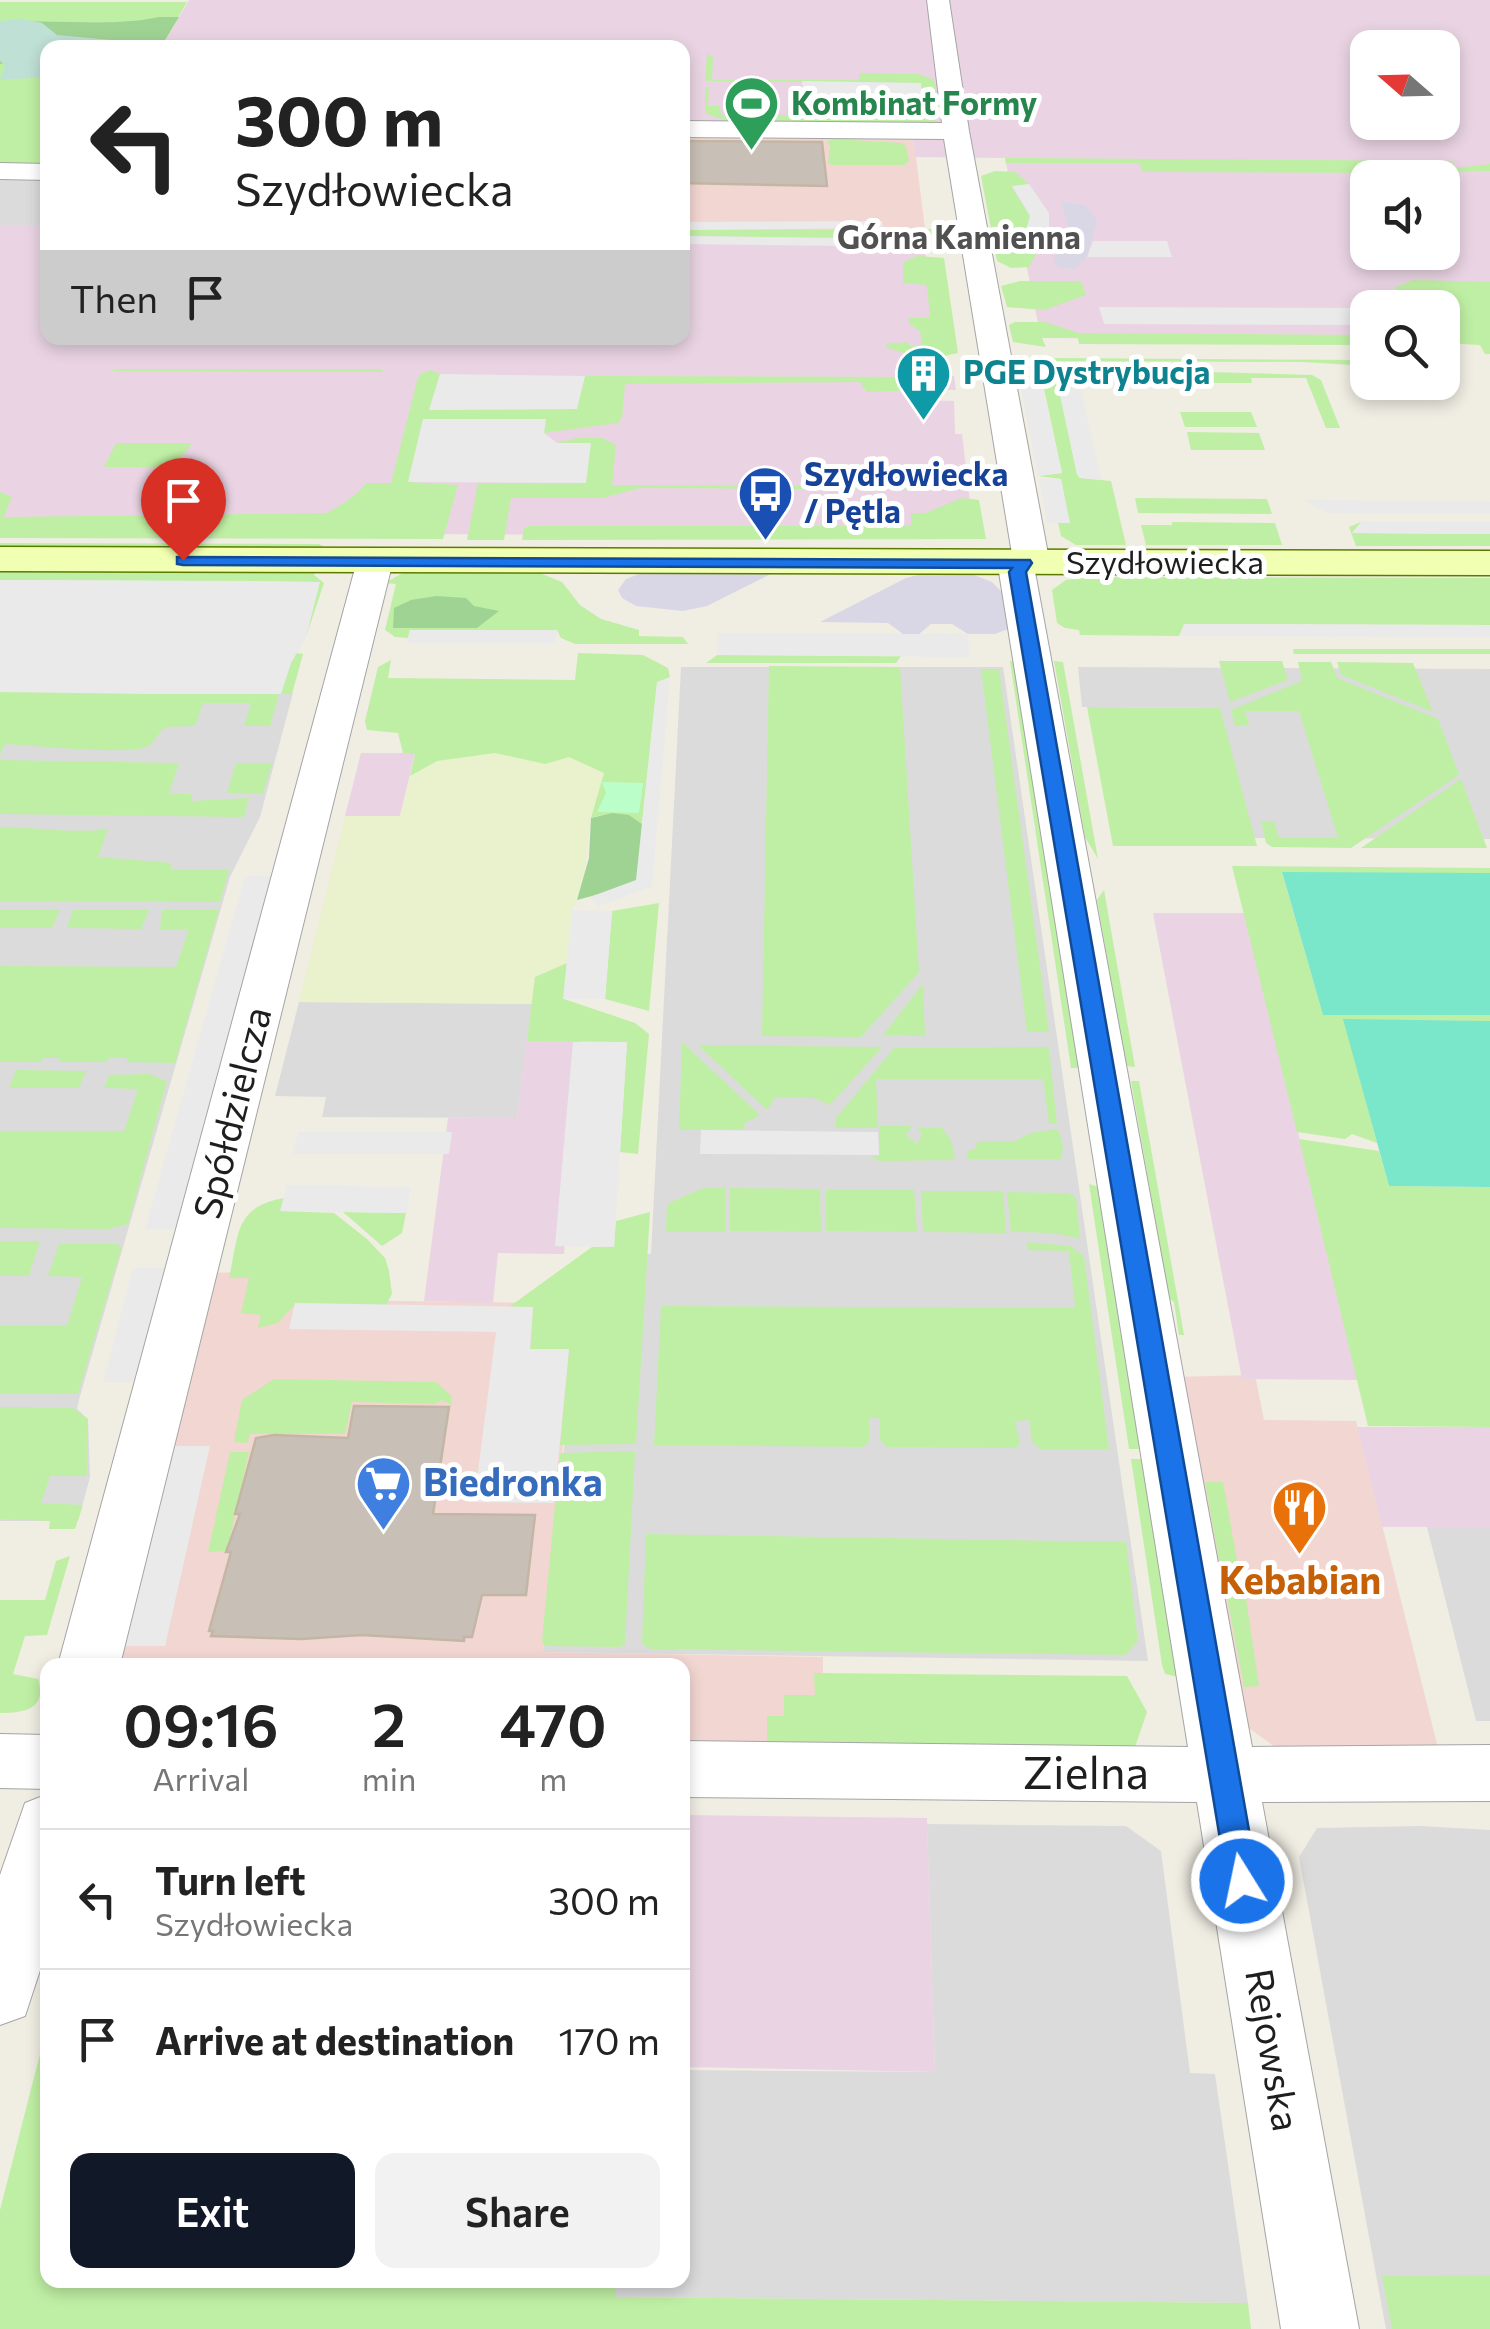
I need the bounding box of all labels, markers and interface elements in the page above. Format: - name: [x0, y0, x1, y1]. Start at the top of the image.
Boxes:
- north arrow: [1350, 30, 1460, 140]
- map controls: [1350, 30, 1460, 400]
- sports icon: Kombinat Formy: [722, 74, 782, 153]
- text: 300 m: [235, 75, 443, 160]
- icon: left: [70, 80, 200, 210]
- place label: Kombinat Formy: [791, 82, 1038, 122]
- text: Szydłowiecka: [235, 160, 514, 215]
- button: sound: [1350, 160, 1460, 270]
- district label: Górna Kamienna: [837, 216, 1081, 256]
- icon: arrive: [178, 270, 233, 325]
- text: Then: [70, 274, 158, 321]
- button: search: [1350, 290, 1460, 400]
- building icon: PGE Dystrybucja: [894, 343, 954, 422]
- place label: PGE Dystrybucja: [963, 351, 1210, 391]
- place label: Szydłowiecka / Pętla: [804, 453, 1008, 530]
- pin: [141, 458, 226, 561]
- bus stop icon: Szydłowiecka / Pętla: [735, 463, 795, 542]
- icon: arrive: [156, 473, 211, 528]
- street label: Szydłowiecka: [1066, 541, 1264, 581]
- street label: Spółdzielcza: [182, 1002, 280, 1223]
- supermarket icon: Biedronka: [354, 1453, 414, 1532]
- place label: Biedronka: [423, 1457, 603, 1504]
- restaurant icon: Kebabian: [1270, 1478, 1330, 1557]
- place label: Kebabian: [1219, 1555, 1381, 1602]
- text: 09:16: [123, 1686, 279, 1759]
- text: 2: [372, 1686, 406, 1759]
- text: 470: [500, 1686, 607, 1759]
- street label: Zielna: [1023, 1743, 1149, 1798]
- text: Arrival: [152, 1758, 249, 1798]
- text: min: [362, 1758, 416, 1798]
- text: m: [539, 1758, 567, 1798]
- position arrow: [1190, 1829, 1294, 1933]
- text: Turn left: [155, 1856, 306, 1903]
- icon: left: [70, 1872, 125, 1927]
- text: 300 m: [548, 1876, 660, 1923]
- text: Szydłowiecka: [155, 1903, 353, 1943]
- street label: Rejowska: [1237, 1965, 1312, 2134]
- icon: arrive: [70, 2012, 125, 2067]
- text: Arrive at destination: [155, 2016, 514, 2063]
- text: 170 m: [559, 2016, 660, 2063]
- button: Exit: [70, 2153, 355, 2268]
- button: Share: [375, 2153, 660, 2268]

